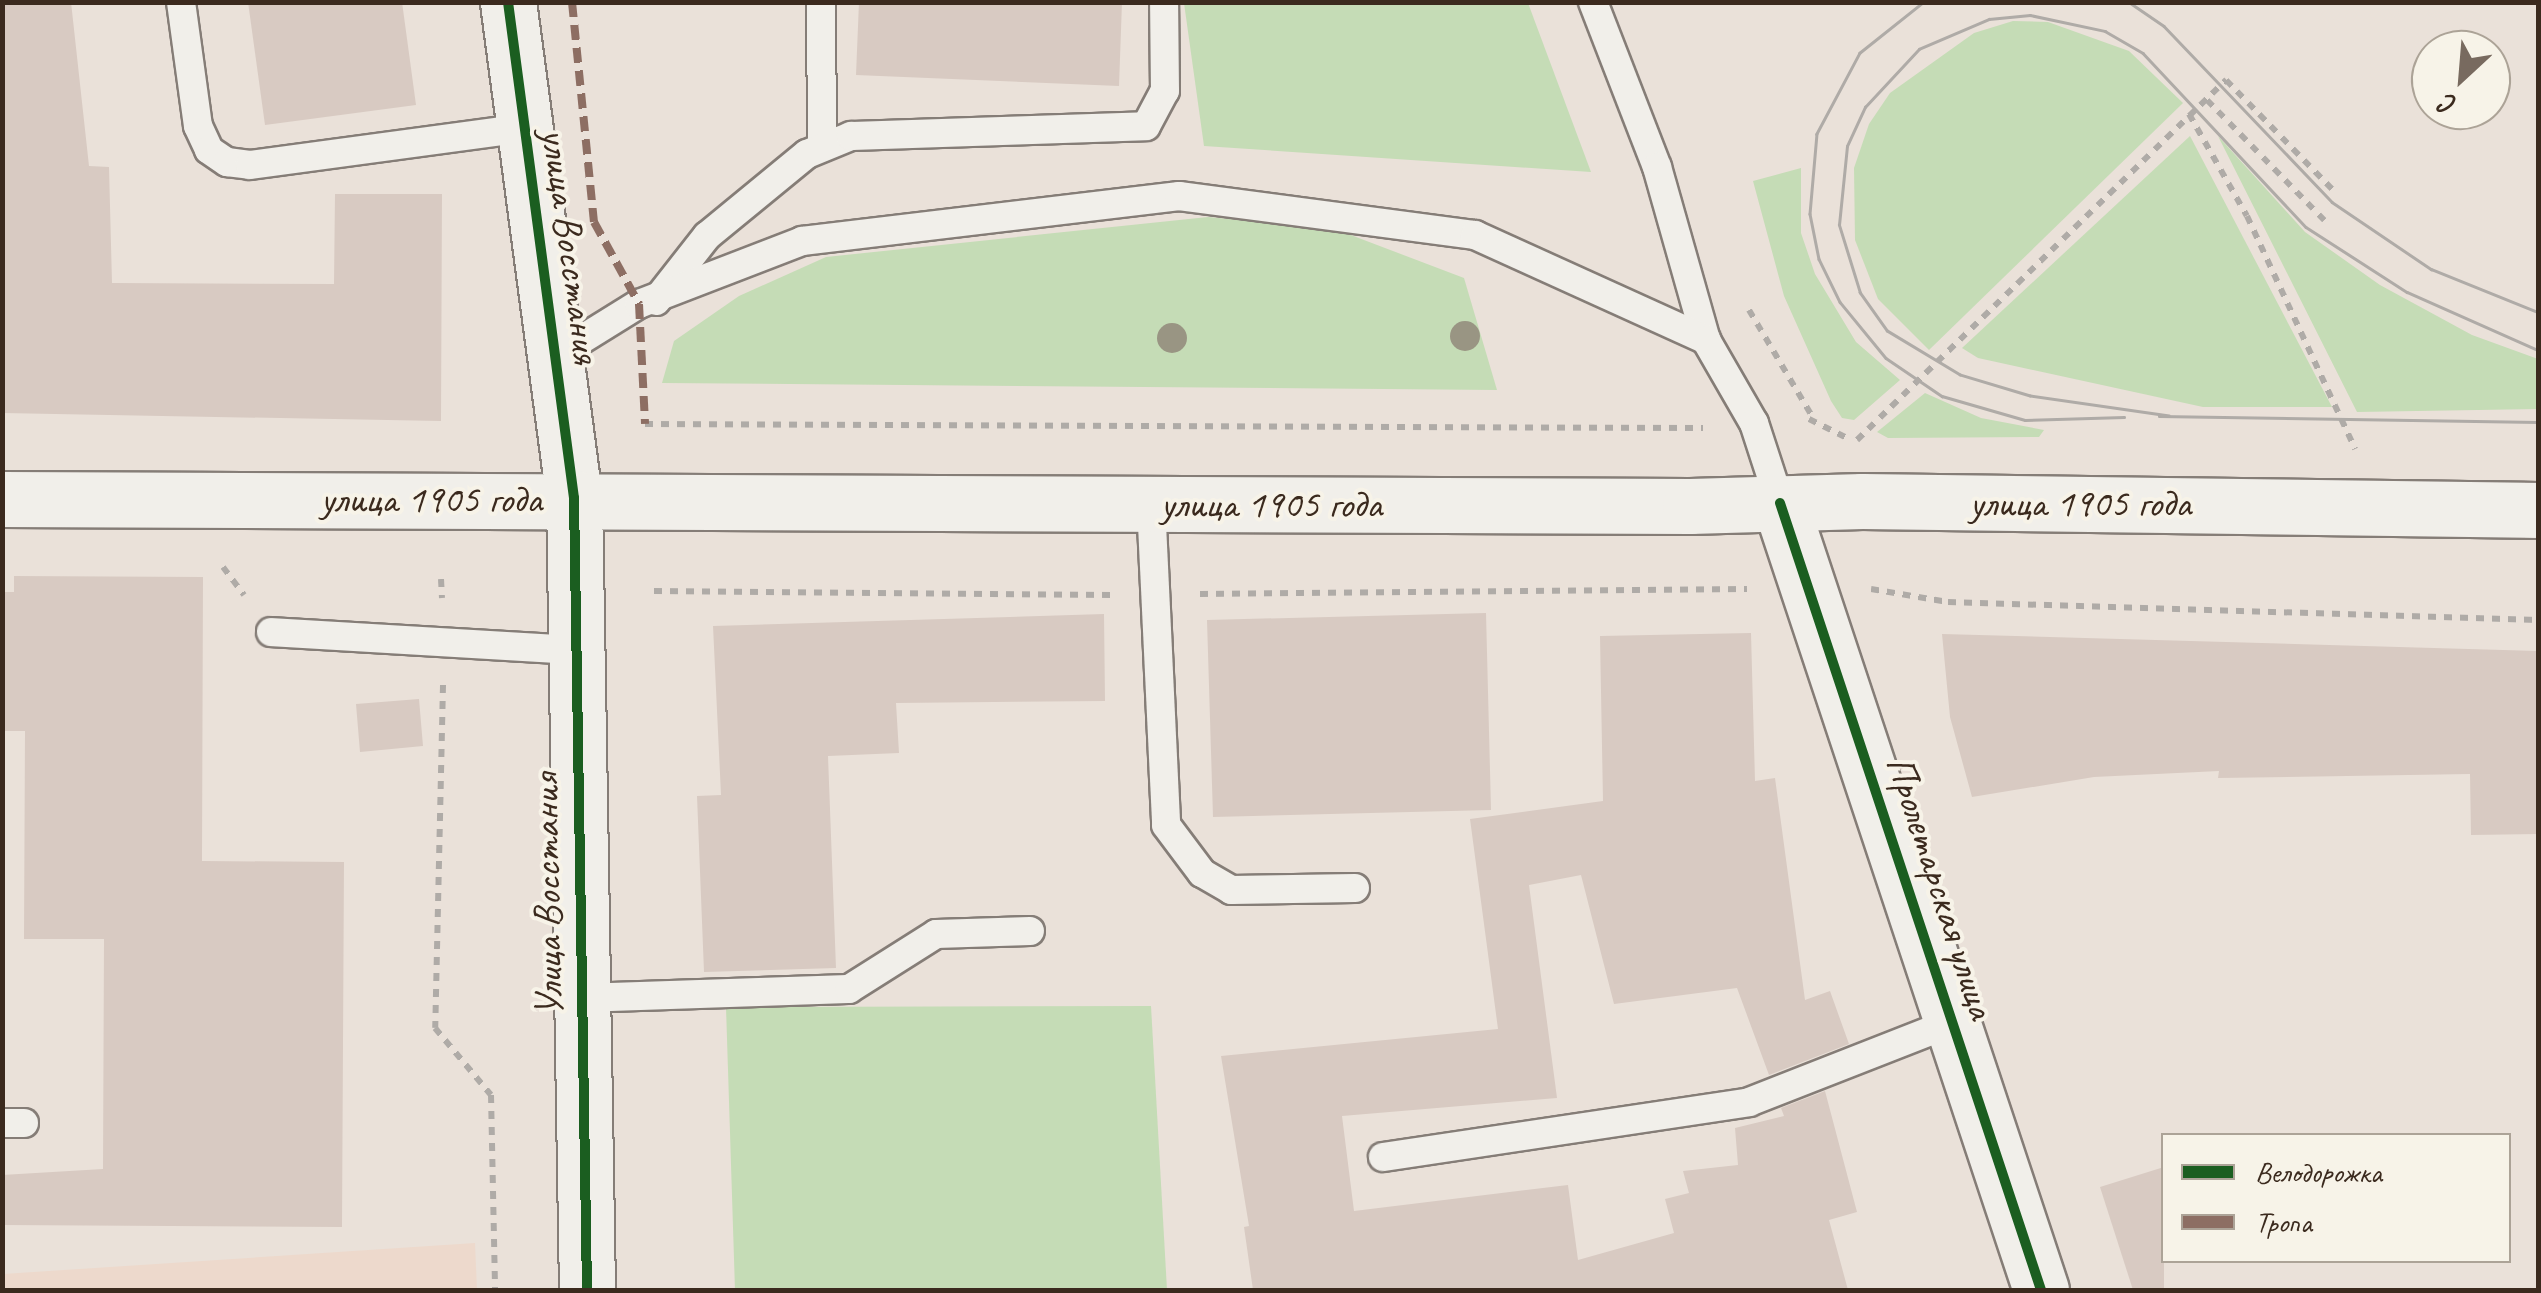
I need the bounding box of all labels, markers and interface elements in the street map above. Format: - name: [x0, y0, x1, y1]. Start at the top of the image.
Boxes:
- north arrow: [2411, 30, 2511, 130]
- text: С: [2435, 87, 2462, 124]
- street label: улица Восстания: [531, 127, 611, 365]
- street label: улица 1905 года: [320, 475, 542, 523]
- street label: улица 1905 года: [1969, 479, 2191, 527]
- street label: улица 1905 года: [1160, 480, 1382, 528]
- street label: Пролетарская улица: [1875, 748, 2007, 1026]
- street label: Улица Восстания: [521, 777, 573, 1013]
- legend: [2161, 1133, 2511, 1263]
- text: Велодорожка: [2255, 1153, 2382, 1191]
- text: Тропа: [2255, 1203, 2312, 1241]

